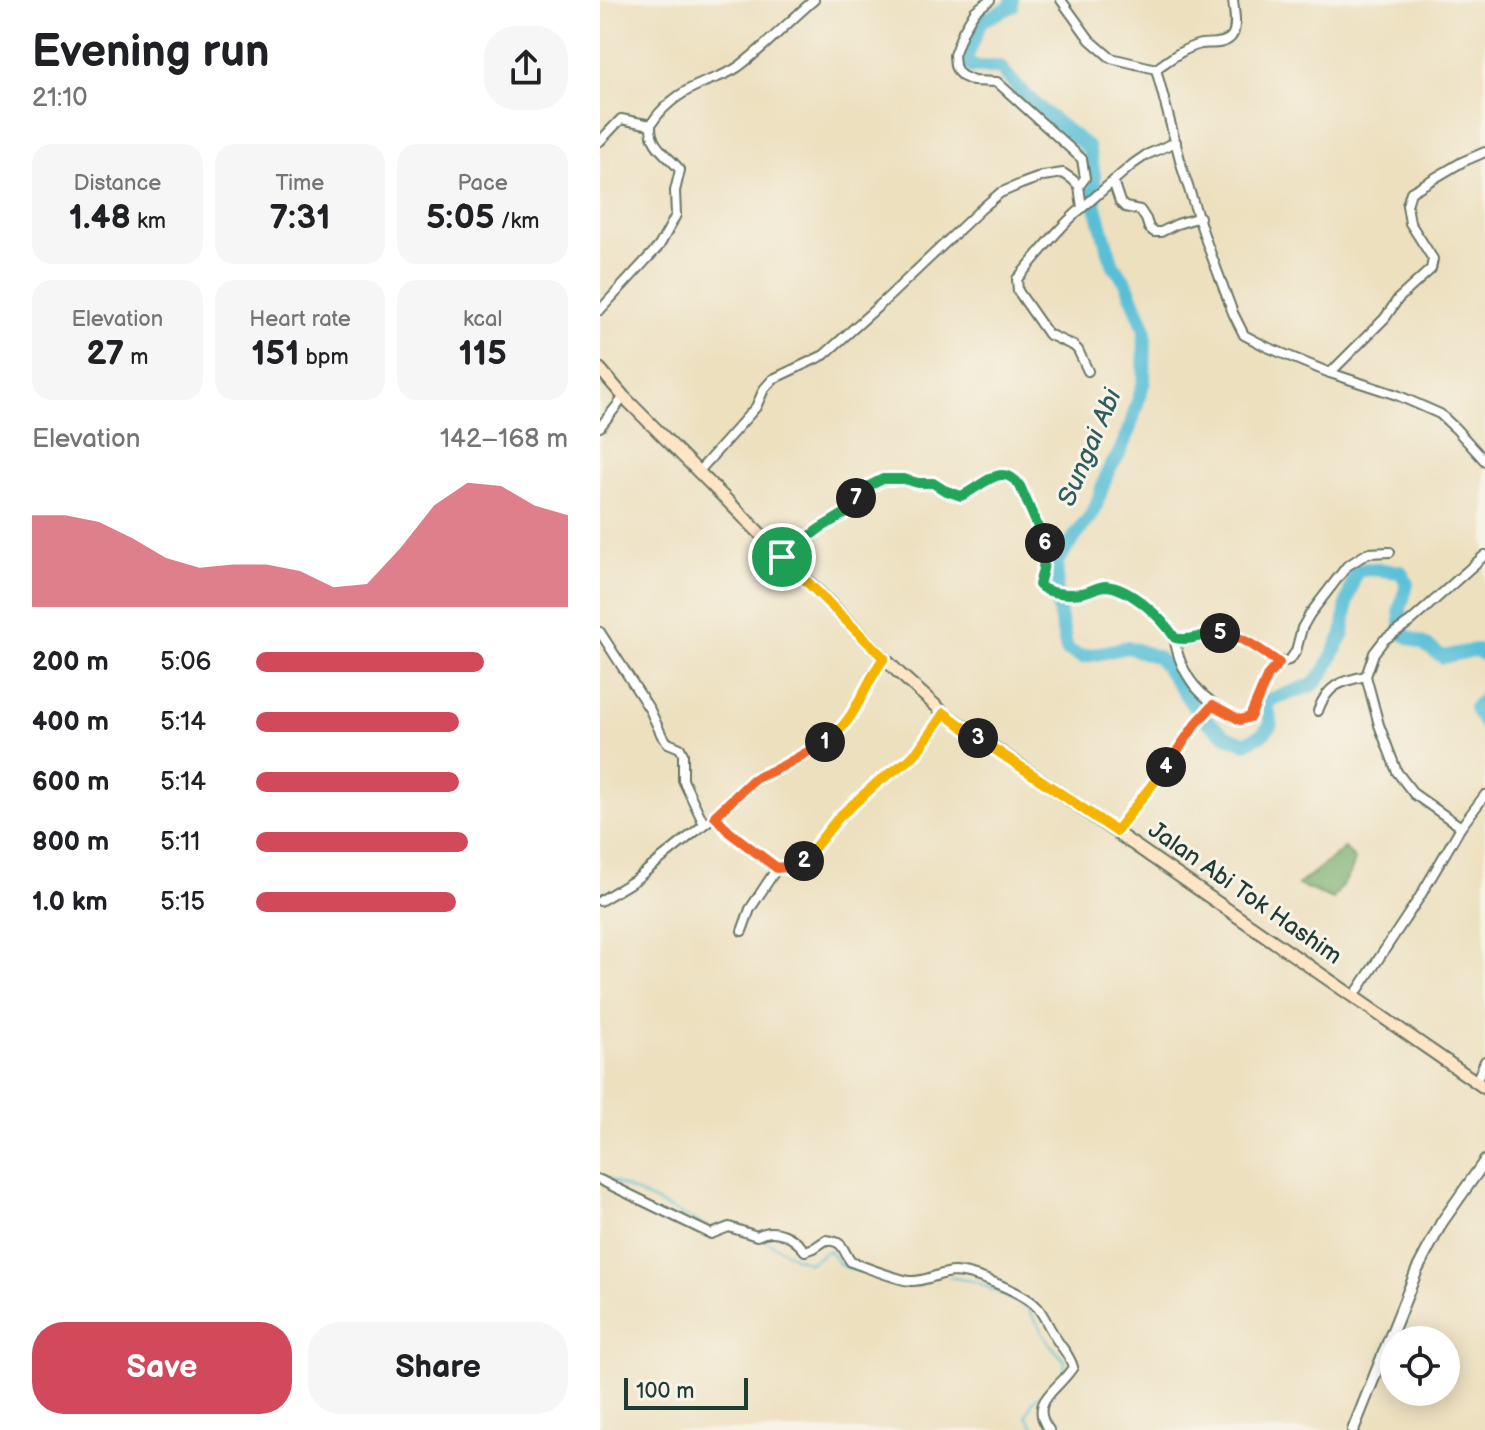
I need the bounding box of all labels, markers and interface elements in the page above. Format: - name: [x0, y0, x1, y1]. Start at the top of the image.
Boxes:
- text: Evening run: [32, 26, 269, 79]
- button: share: [484, 26, 568, 110]
- text: 21:10: [32, 83, 88, 114]
- text: Distance: [73, 170, 161, 197]
- text: Time: [276, 170, 324, 197]
- text: Pace: [458, 170, 508, 197]
- text: 1.48: [69, 197, 131, 238]
- text: 7:31: [269, 197, 331, 238]
- text: 5:05: [426, 197, 495, 238]
- text: km: [131, 208, 166, 235]
- text: /km: [495, 208, 539, 235]
- text: Elevation: [71, 306, 163, 333]
- text: Heart rate: [249, 306, 351, 333]
- text: kcal: [463, 306, 502, 333]
- text: 27: [86, 333, 124, 374]
- text: 151: [251, 333, 299, 374]
- text: 115: [459, 333, 507, 374]
- text: m: [124, 344, 149, 371]
- text: bpm: [299, 344, 349, 371]
- water label: Sungai Abi: [1051, 384, 1129, 511]
- text: Elevation: [32, 424, 140, 455]
- text: 142–168 m: [440, 424, 568, 455]
- pin: 7: [836, 478, 876, 518]
- text: 7: [850, 484, 862, 511]
- pin: [748, 523, 816, 591]
- pin: 6: [1025, 523, 1065, 563]
- text: 6: [1038, 529, 1052, 556]
- icon: arrive: [760, 535, 804, 579]
- pin: 5: [1200, 613, 1240, 653]
- text: 5: [1214, 619, 1226, 646]
- text: 200 m: [32, 647, 109, 678]
- text: 5:06: [160, 647, 211, 678]
- text: 400 m: [32, 707, 109, 738]
- text: 5:14: [160, 707, 206, 738]
- pin: 3: [958, 718, 998, 758]
- pin: 1: [805, 722, 845, 762]
- text: 3: [972, 724, 984, 751]
- text: 1: [820, 728, 830, 755]
- pin: 4: [1146, 747, 1186, 787]
- text: 4: [1160, 753, 1172, 780]
- text: 600 m: [32, 767, 109, 798]
- text: 5:14: [160, 767, 206, 798]
- street label: Jalan Abi Tok Hashim: [1143, 815, 1347, 971]
- text: 800 m: [32, 827, 109, 858]
- text: 5:11: [160, 827, 200, 858]
- pin: 2: [784, 841, 824, 881]
- text: 2: [797, 847, 811, 874]
- text: 1.0 km: [32, 887, 108, 918]
- text: 5:15: [160, 887, 205, 918]
- button: Save: [32, 1322, 292, 1414]
- button: Share: [308, 1322, 568, 1414]
- map controls: [1380, 1326, 1460, 1406]
- button: locate: [1380, 1326, 1460, 1406]
- scale bar: [624, 1374, 748, 1410]
- text: 100 m: [636, 1378, 695, 1405]

